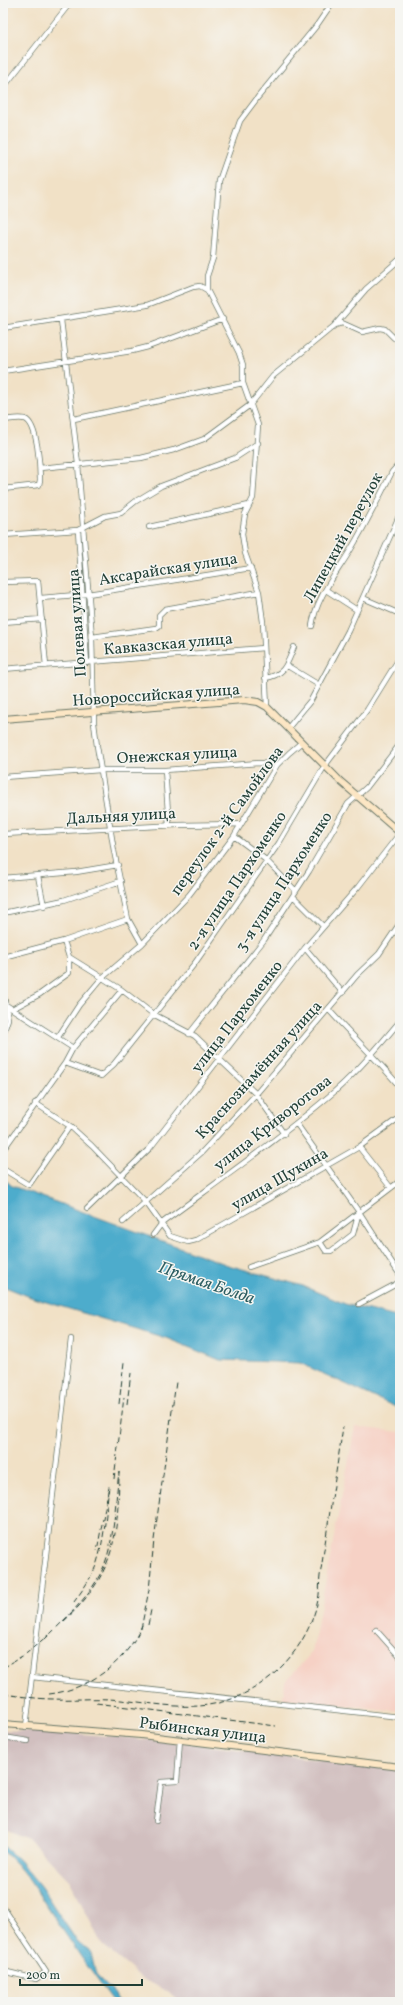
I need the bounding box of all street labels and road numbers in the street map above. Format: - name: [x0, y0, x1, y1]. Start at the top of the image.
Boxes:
- street label: Липецкий переулок: [299, 468, 389, 607]
- street label: Аксарайская улица: [97, 548, 239, 592]
- street label: Полевая улица: [63, 568, 93, 678]
- street label: Кавказская улица: [103, 628, 234, 662]
- street label: Новороссийская улица: [72, 679, 241, 713]
- street label: Онежская улица: [116, 742, 238, 770]
- street label: переулок 2-й Самойлова: [166, 742, 289, 900]
- street label: Дальняя улица: [66, 803, 177, 831]
- street label: 2-я улица Пархоменко: [183, 807, 293, 955]
- street label: 3-я улица Пархоменко: [231, 808, 338, 957]
- street label: улица Пархоменко: [187, 956, 289, 1078]
- street label: Краснознамённая улица: [191, 996, 328, 1144]
- street label: улица Криворотова: [210, 1070, 337, 1177]
- street label: улица Щукина: [227, 1143, 333, 1216]
- street label: Рыбинская улица: [138, 1712, 268, 1750]

